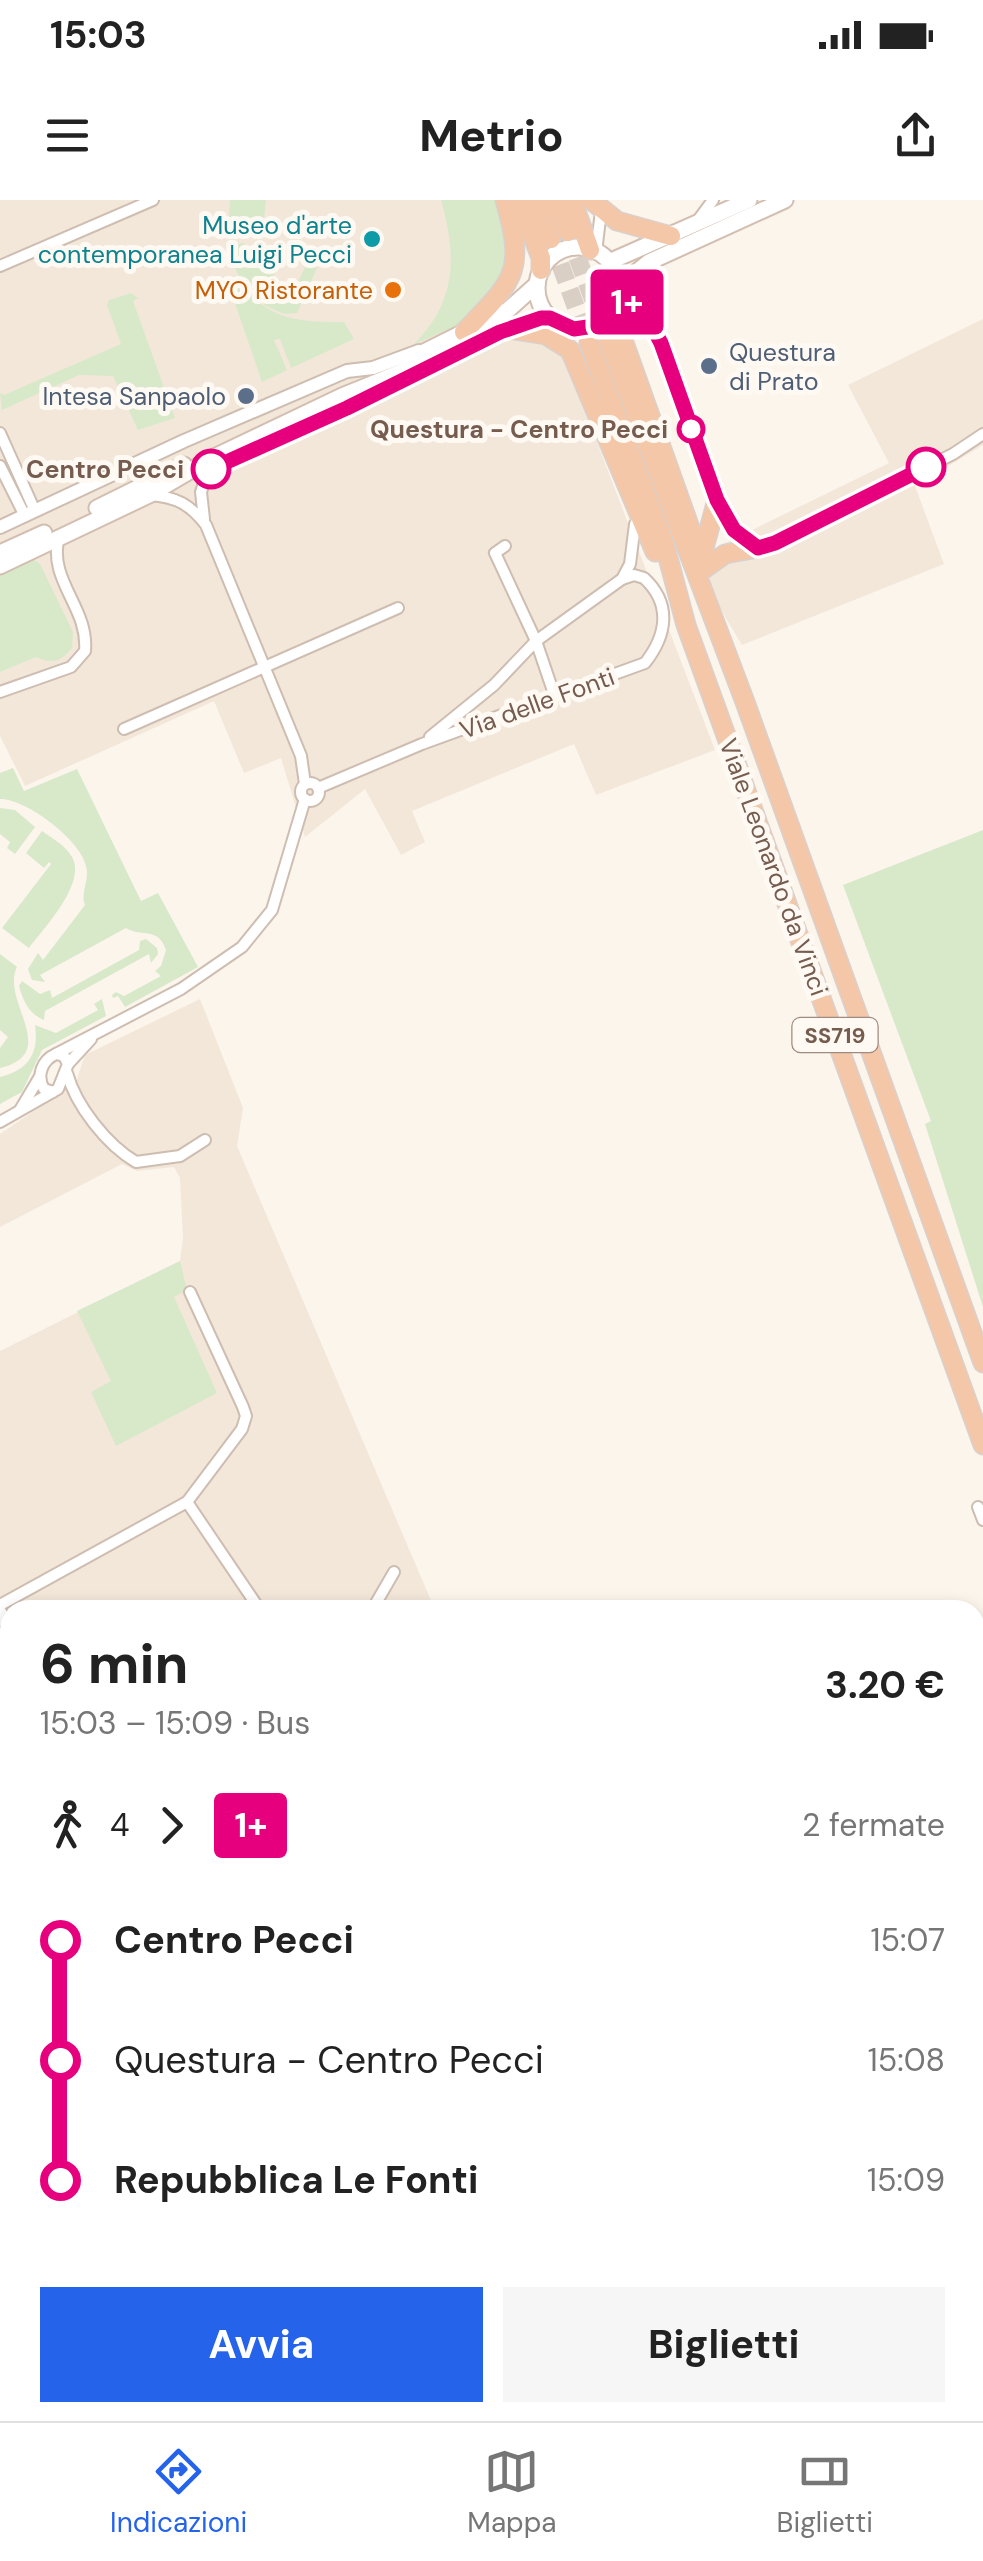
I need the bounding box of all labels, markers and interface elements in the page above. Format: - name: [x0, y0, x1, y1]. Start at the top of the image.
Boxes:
- text: 15:03: [50, 10, 147, 60]
- text: Metrio: [419, 106, 564, 165]
- icon: menu: [40, 108, 95, 163]
- icon: share: [888, 108, 943, 163]
- place label: Museo d'arte contemporanea Luigi Pecci: [38, 209, 352, 271]
- marker: Museo d'arte contemporanea Luigi Pecci: [361, 228, 383, 250]
- line badge: 1+: [582, 270, 672, 334]
- place label: MYO Ristorante: [195, 274, 373, 307]
- marker: MYO Ristorante: [382, 279, 404, 301]
- text: 1+: [610, 279, 644, 325]
- place label: Questura di Prato: [729, 336, 836, 398]
- marker: Questura di Prato: [698, 355, 720, 377]
- place label: Intesa Sanpaolo: [42, 380, 226, 413]
- marker: Intesa Sanpaolo: [235, 385, 257, 407]
- place label: Questura - Centro Pecci: [370, 413, 668, 446]
- marker: Questura - Centro Pecci: [678, 416, 704, 442]
- unlabelled marker: [907, 448, 945, 486]
- marker: Centro Pecci: [192, 450, 230, 488]
- place label: Centro Pecci: [26, 453, 184, 486]
- street label: Via delle Fonti: [455, 660, 619, 747]
- street label: Viale Leonardo da Vinci: [712, 734, 835, 1000]
- road number: SS719: [792, 1018, 878, 1052]
- text: 6 min: [40, 1628, 189, 1700]
- text: 3.20 €: [825, 1660, 945, 1710]
- text: 15:03 – 15:09 · Bus: [40, 1702, 310, 1744]
- icon: walk: [40, 1798, 95, 1853]
- icon: forward: [144, 1798, 199, 1853]
- text: 1+: [234, 1802, 267, 1848]
- text: 4: [110, 1804, 129, 1846]
- text: 2 fermate: [802, 1804, 945, 1846]
- text: Centro Pecci: [114, 1915, 354, 1965]
- text: 15:07: [871, 1919, 945, 1961]
- text: Questura - Centro Pecci: [114, 2035, 544, 2085]
- text: 15:08: [868, 2039, 945, 2081]
- text: Repubblica Le Fonti: [114, 2155, 478, 2205]
- text: 15:09: [867, 2159, 945, 2201]
- button: Avvia: [40, 2287, 483, 2402]
- button: Biglietti: [503, 2287, 945, 2402]
- tab: Indicazioni: [110, 2444, 247, 2541]
- tab: Mappa: [467, 2444, 556, 2541]
- tab: Biglietti: [777, 2444, 873, 2541]

